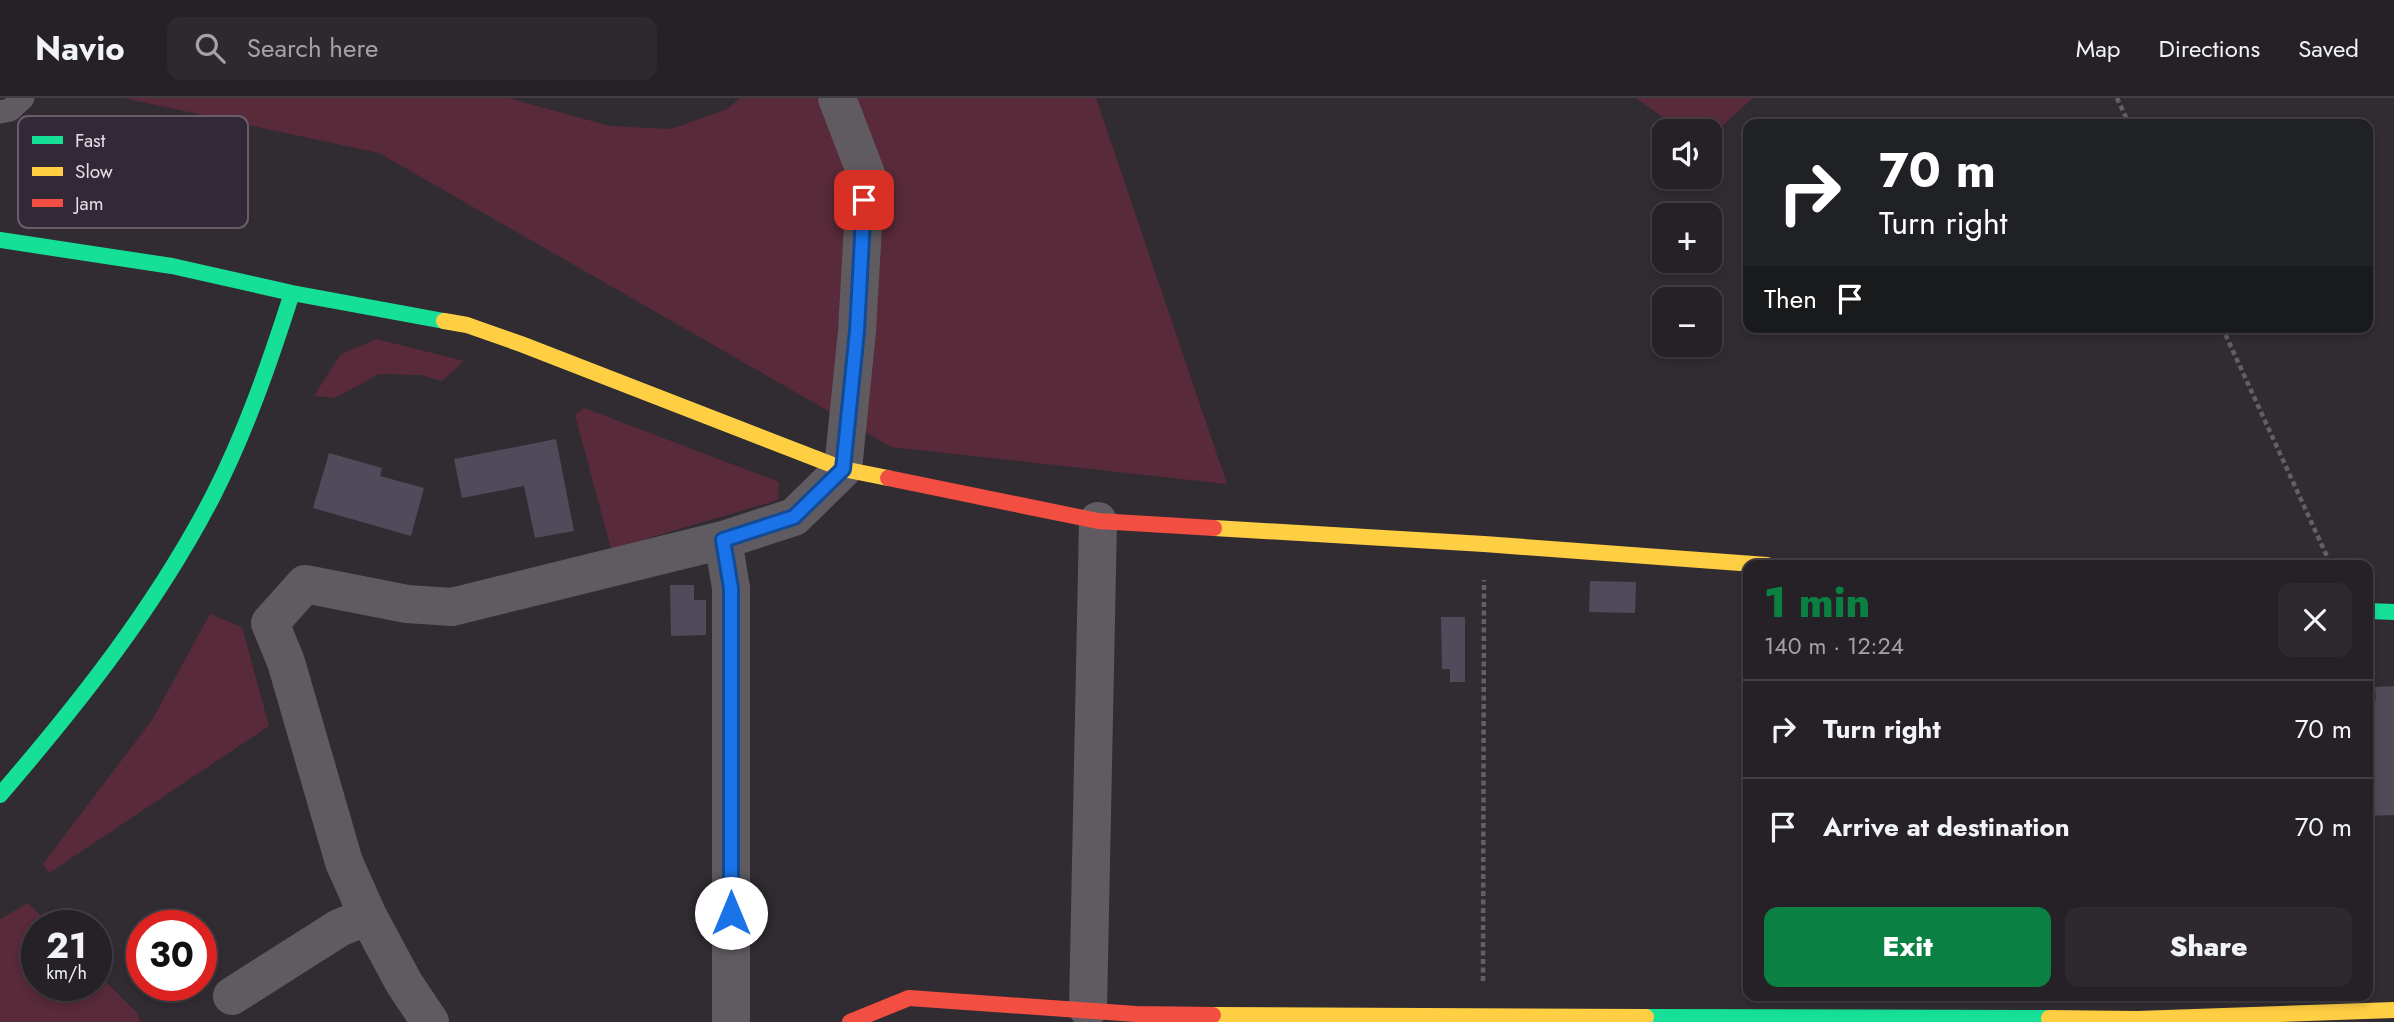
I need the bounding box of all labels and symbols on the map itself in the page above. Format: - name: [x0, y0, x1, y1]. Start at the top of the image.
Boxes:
- legend: [18, 116, 248, 228]
- text: Fast: [75, 127, 106, 154]
- text: Slow: [75, 158, 113, 185]
- pin: [834, 170, 894, 230]
- text: Jam: [72, 190, 104, 217]
- position arrow: [694, 876, 768, 950]
- speed limit sign: 30: [126, 910, 217, 1001]

